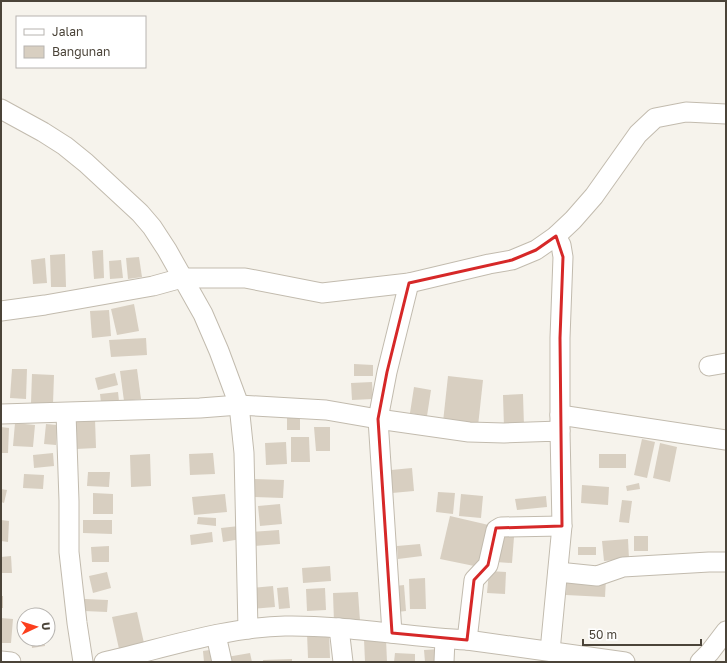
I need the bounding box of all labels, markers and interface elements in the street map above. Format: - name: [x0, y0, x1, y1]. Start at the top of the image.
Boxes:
- legend: [16, 16, 146, 68]
- text: Jalan: [52, 24, 83, 39]
- text: Bangunan: [52, 44, 110, 59]
- north arrow: [16, 607, 56, 647]
- scale bar: [583, 621, 701, 647]
- text: U: [40, 622, 53, 631]
- text: 50 m: [589, 627, 617, 642]

